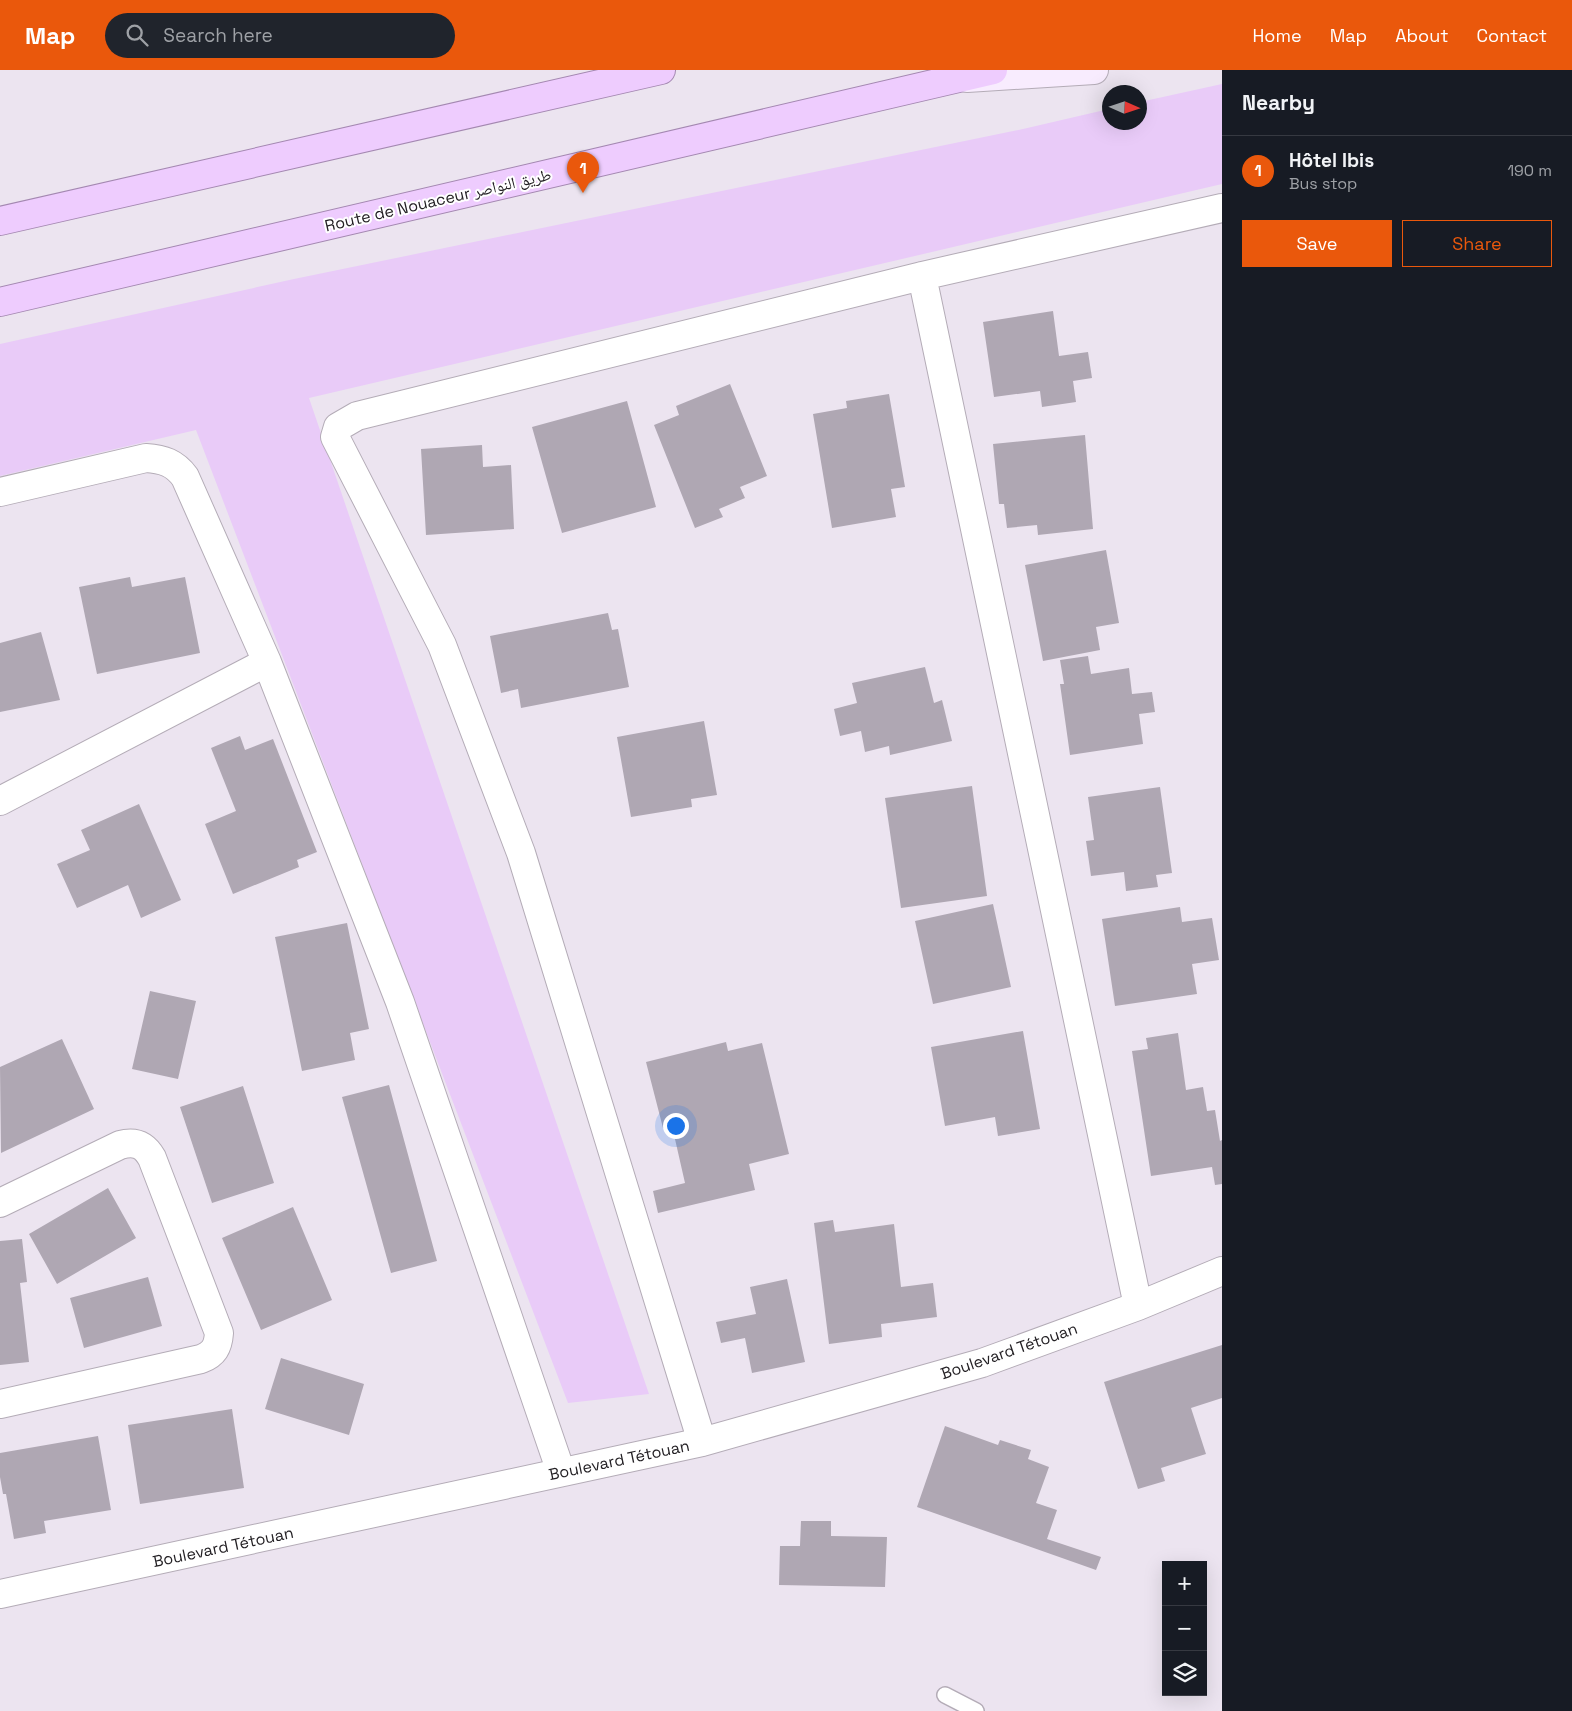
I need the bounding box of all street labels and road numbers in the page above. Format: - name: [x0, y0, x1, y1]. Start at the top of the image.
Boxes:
- street label: Route de Nouaceur طريق النواصر: [323, 164, 553, 236]
- street label: Boulevard Tétouan: [938, 1318, 1080, 1384]
- street label: Boulevard Tétouan: [547, 1435, 691, 1485]
- street label: Boulevard Tétouan: [151, 1522, 295, 1572]

